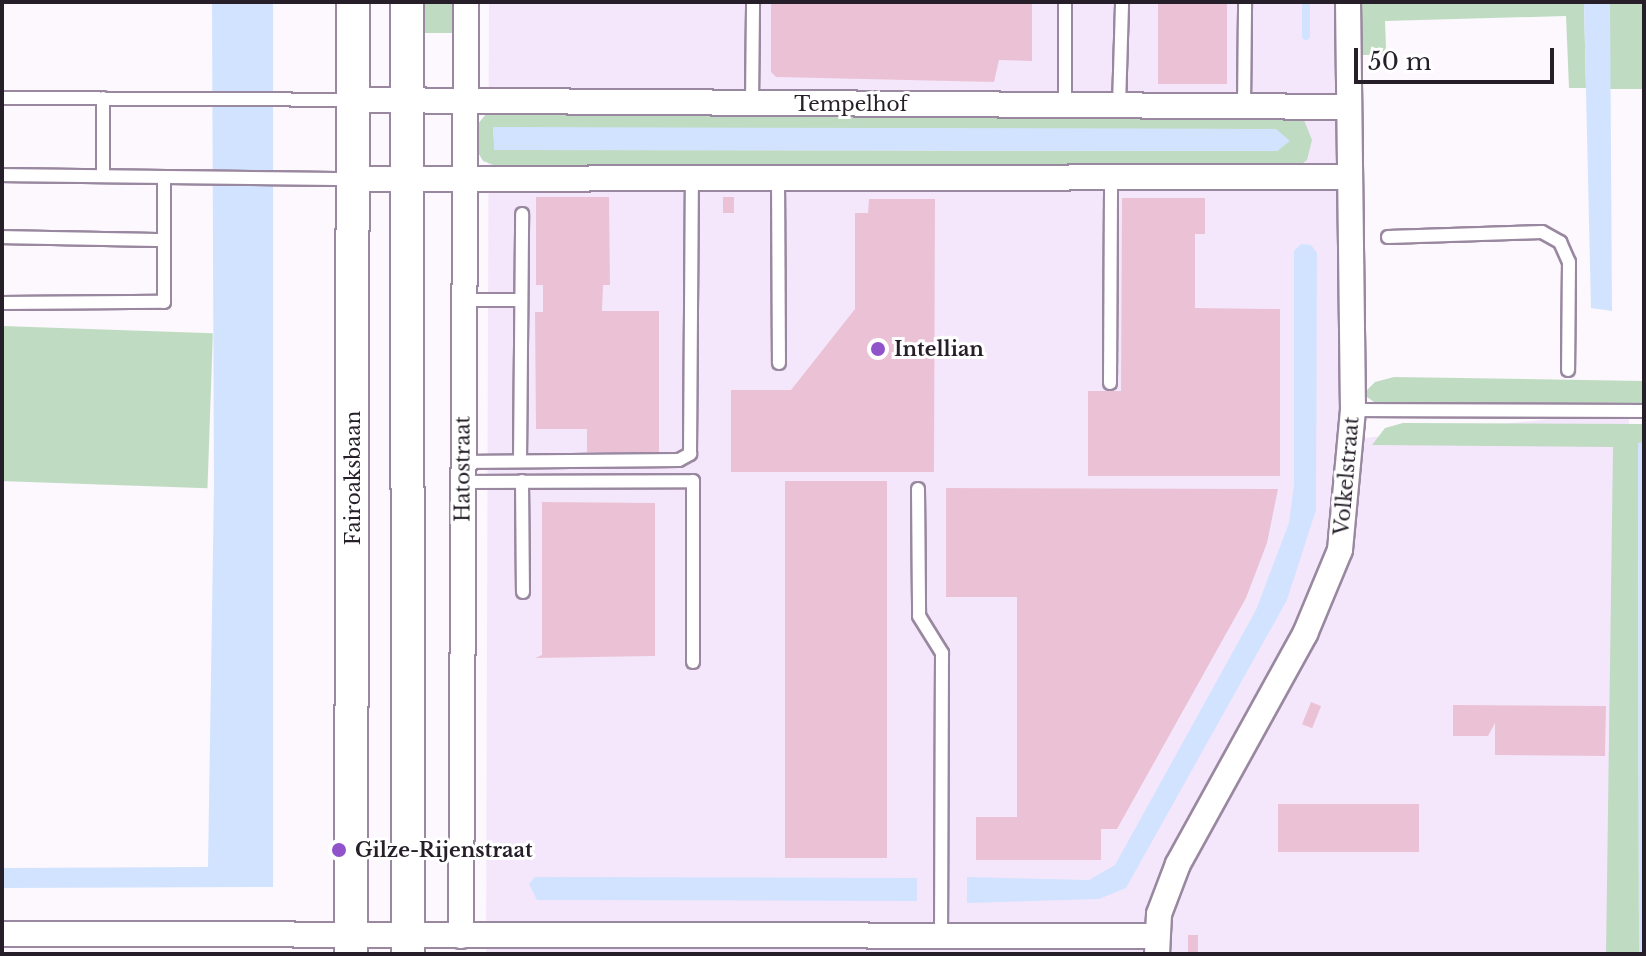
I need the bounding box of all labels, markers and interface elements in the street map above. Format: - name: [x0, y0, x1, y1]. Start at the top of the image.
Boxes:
- scale bar: [1358, 32, 1558, 82]
- text: 50 m: [1368, 47, 1431, 76]
- street label: Tempelhof: [794, 92, 908, 116]
- place label: Intellian: [894, 337, 984, 361]
- marker: Intellian: [869, 340, 887, 358]
- street label: Fairoaksbaan: [341, 411, 365, 545]
- street label: Hatostraat: [451, 416, 475, 522]
- street label: Volkelstraat: [1330, 416, 1364, 536]
- place label: Gilze-Rijenstraat: [355, 838, 533, 862]
- marker: Gilze-Rijenstraat: [330, 841, 348, 859]

